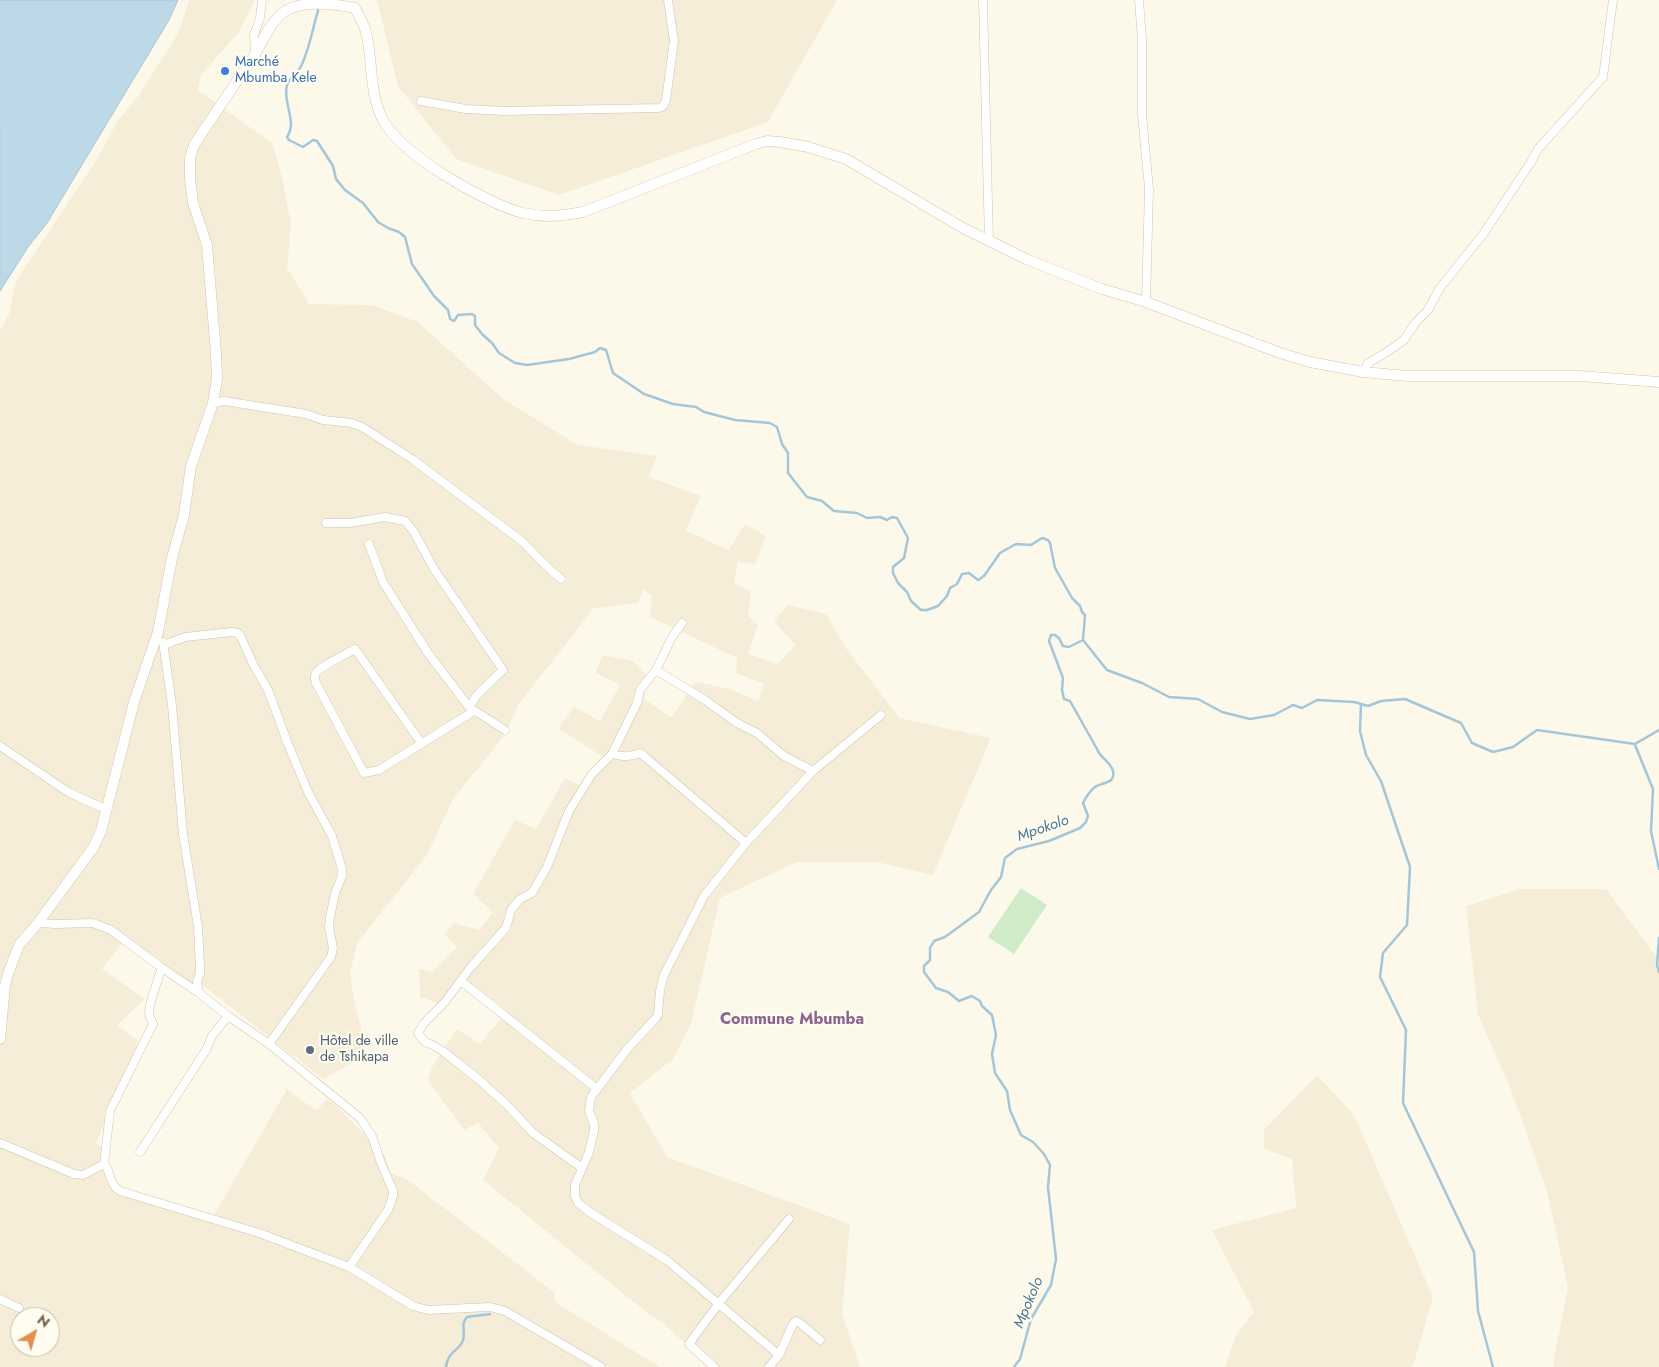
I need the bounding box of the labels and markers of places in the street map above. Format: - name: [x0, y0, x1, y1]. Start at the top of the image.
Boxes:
- place label: Marché Mbumba Kele: [235, 55, 317, 88]
- marker: Marché Mbumba Kele: [219, 65, 231, 77]
- place label: Hôtel de ville de Tshikapa: [320, 1034, 398, 1066]
- marker: Hôtel de ville de Tshikapa: [304, 1044, 316, 1056]

